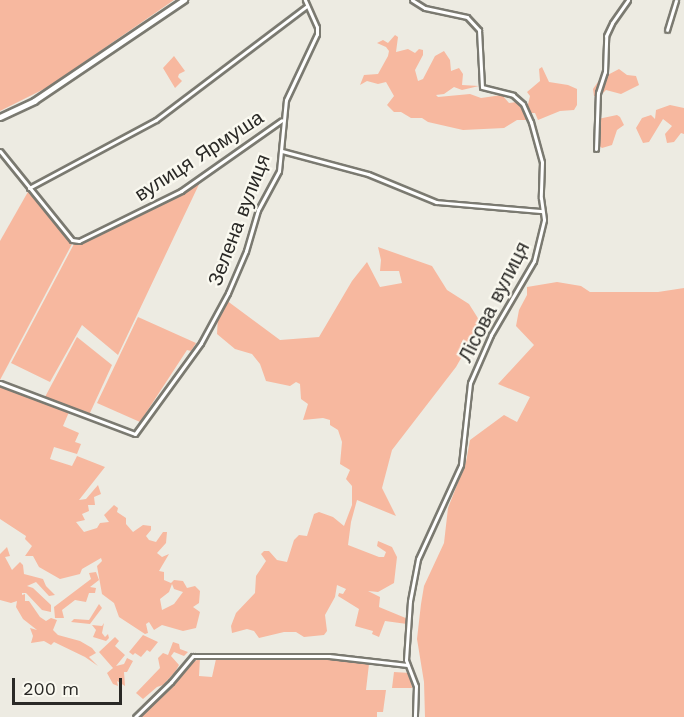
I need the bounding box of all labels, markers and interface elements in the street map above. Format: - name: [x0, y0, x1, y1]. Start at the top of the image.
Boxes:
- street label: вулиця Ярмуша: [130, 106, 268, 206]
- street label: Зелена вулиця: [203, 151, 275, 289]
- street label: Лісова вулиця: [453, 238, 535, 366]
- scale bar: [15, 666, 124, 704]
- text: 200 m: [23, 678, 79, 699]

